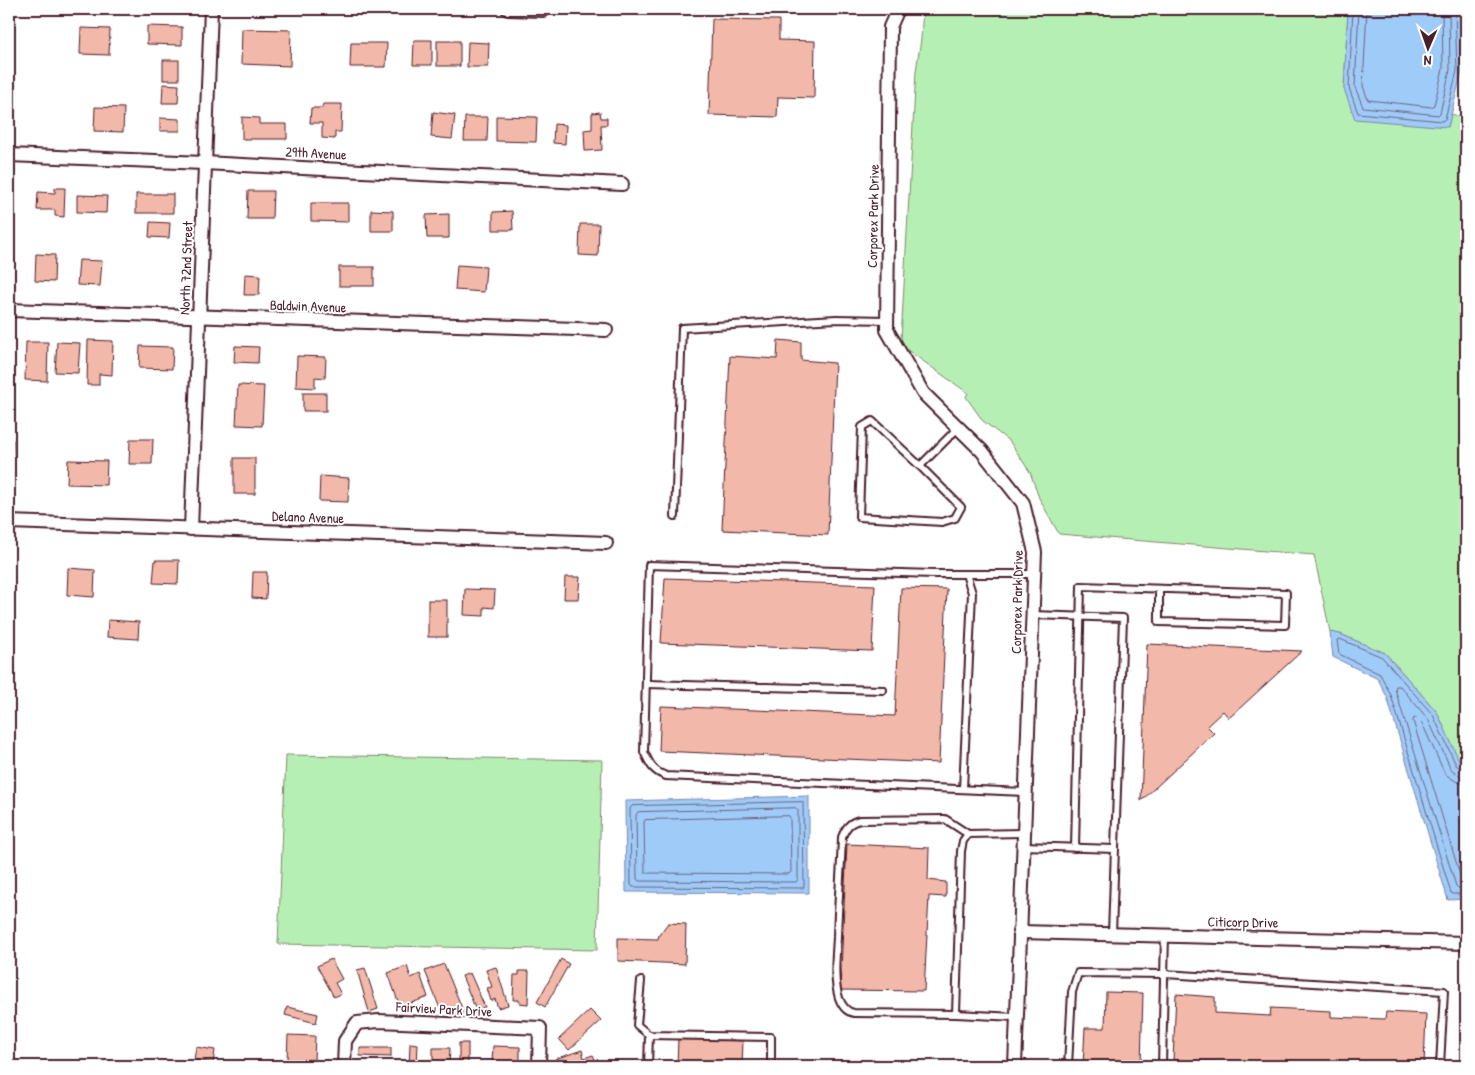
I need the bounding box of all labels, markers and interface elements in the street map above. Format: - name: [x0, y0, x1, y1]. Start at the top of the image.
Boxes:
- north arrow: [1402, 22, 1452, 72]
- text: N: [1423, 52, 1432, 71]
- street label: 29th Avenue: [285, 141, 347, 164]
- street label: Corporex Park Drive: [862, 164, 884, 268]
- street label: North 72nd Street: [174, 221, 197, 315]
- street label: Baldwin Avenue: [269, 295, 347, 316]
- street label: Delano Avenue: [272, 506, 345, 527]
- street label: Corporex Park Drive: [1006, 550, 1028, 654]
- street label: Citicorp Drive: [1207, 911, 1279, 933]
- street label: Fairview Park Drive: [394, 996, 493, 1021]

